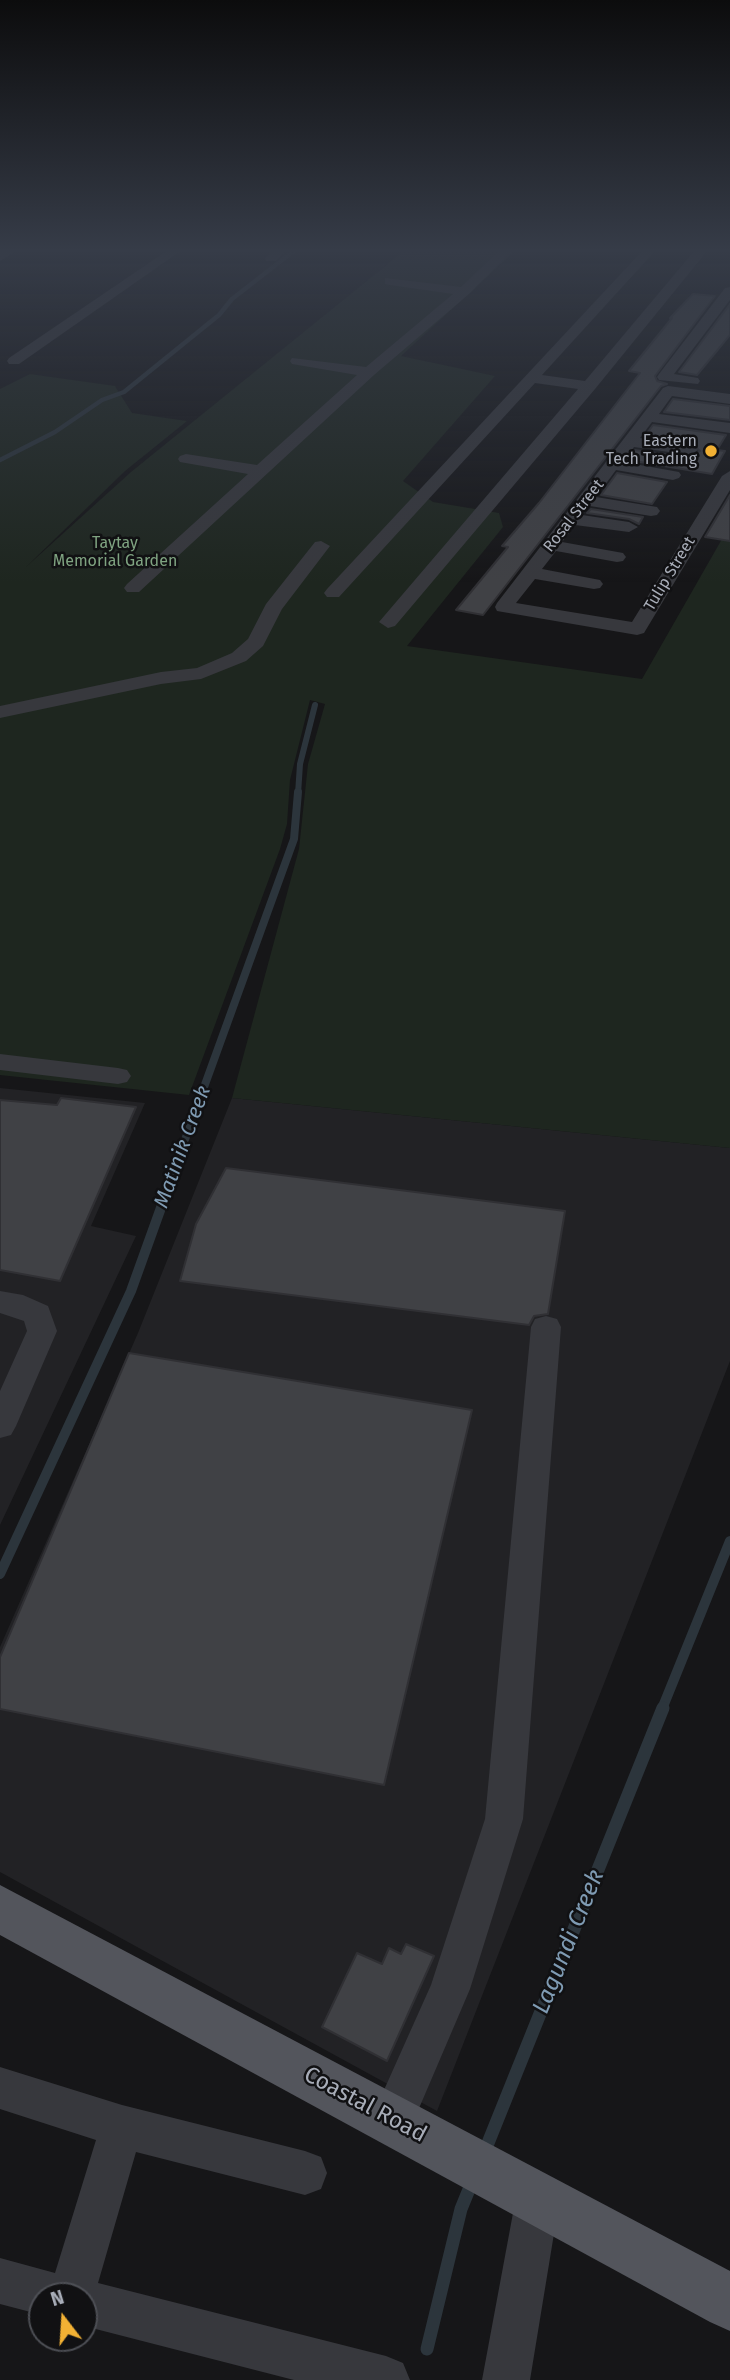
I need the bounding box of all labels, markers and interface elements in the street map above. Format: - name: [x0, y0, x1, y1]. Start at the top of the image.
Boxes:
- place label: Eastern Tech Trading: [606, 432, 697, 470]
- marker: Eastern Tech Trading: [703, 443, 719, 459]
- street label: Rosal Street: [540, 476, 608, 556]
- street label: Tulip Street: [640, 533, 700, 615]
- park label: Taytay Memorial Garden: [53, 534, 177, 572]
- water label: Matinik Creek: [149, 1082, 217, 1212]
- water label: Lagundi Creek: [527, 1866, 611, 2018]
- street label: Coastal Road: [299, 2061, 431, 2149]
- north arrow: [28, 2282, 98, 2352]
- text: N: [48, 2286, 67, 2311]

